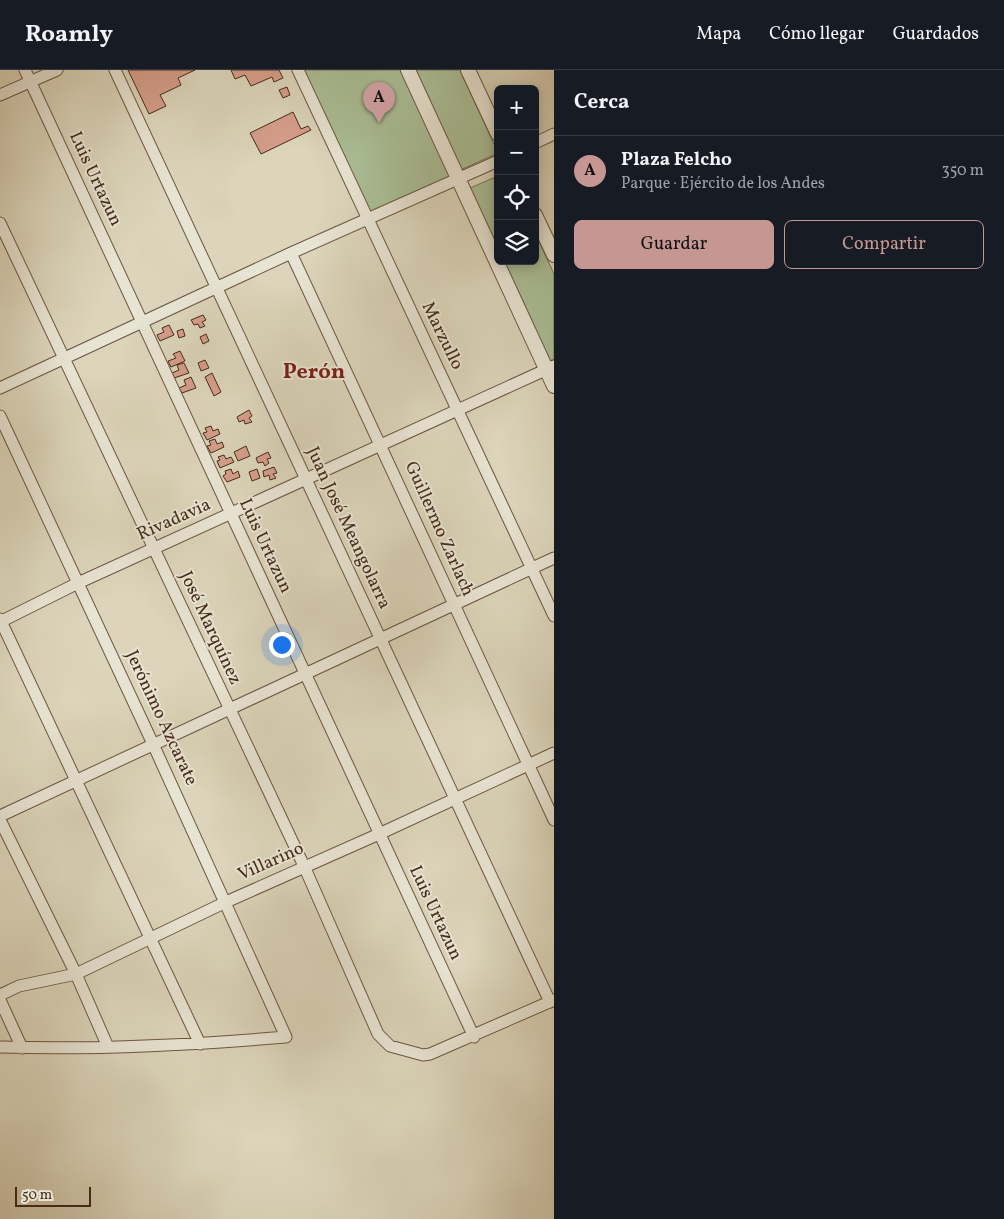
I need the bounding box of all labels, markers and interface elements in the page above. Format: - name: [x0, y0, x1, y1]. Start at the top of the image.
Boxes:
- text: Roamly: [25, 18, 113, 52]
- text: Mapa: [696, 22, 741, 47]
- text: Cómo llegar: [769, 22, 865, 47]
- text: Guardados: [893, 22, 979, 47]
- pin: A: [363, 82, 395, 123]
- map controls: [494, 85, 539, 265]
- button: +: [494, 85, 539, 130]
- text: Cerca: [574, 88, 629, 117]
- street label: Luis Urtazun: [62, 128, 128, 231]
- button: −: [494, 130, 539, 175]
- text: Plaza Felcho: [621, 147, 732, 173]
- text: A: [584, 160, 596, 182]
- text: 350 m: [941, 160, 984, 182]
- text: Parque · Ejército de los Andes: [621, 173, 825, 195]
- button: locate: [494, 175, 539, 220]
- button: layers: [494, 220, 539, 265]
- button: Guardar: [574, 220, 774, 269]
- button: Compartir: [784, 220, 984, 269]
- street label: Marzullo: [415, 298, 469, 374]
- district label: Perón: [283, 357, 345, 388]
- street label: Juan José Meangolarra: [299, 443, 397, 613]
- street label: Guillermo Zarlach: [398, 458, 480, 601]
- street label: Rivadavia: [133, 493, 215, 547]
- street label: Luis Urtazun: [232, 495, 298, 598]
- street label: José Marquínez: [173, 567, 247, 689]
- your location: [269, 632, 295, 658]
- street label: Jerónimo Azcarate: [119, 646, 203, 790]
- street label: Villarino: [234, 836, 308, 888]
- street label: Luis Urtazun: [402, 862, 468, 965]
- scale bar: [15, 1184, 91, 1207]
- text: 50 m: [22, 1186, 52, 1205]

